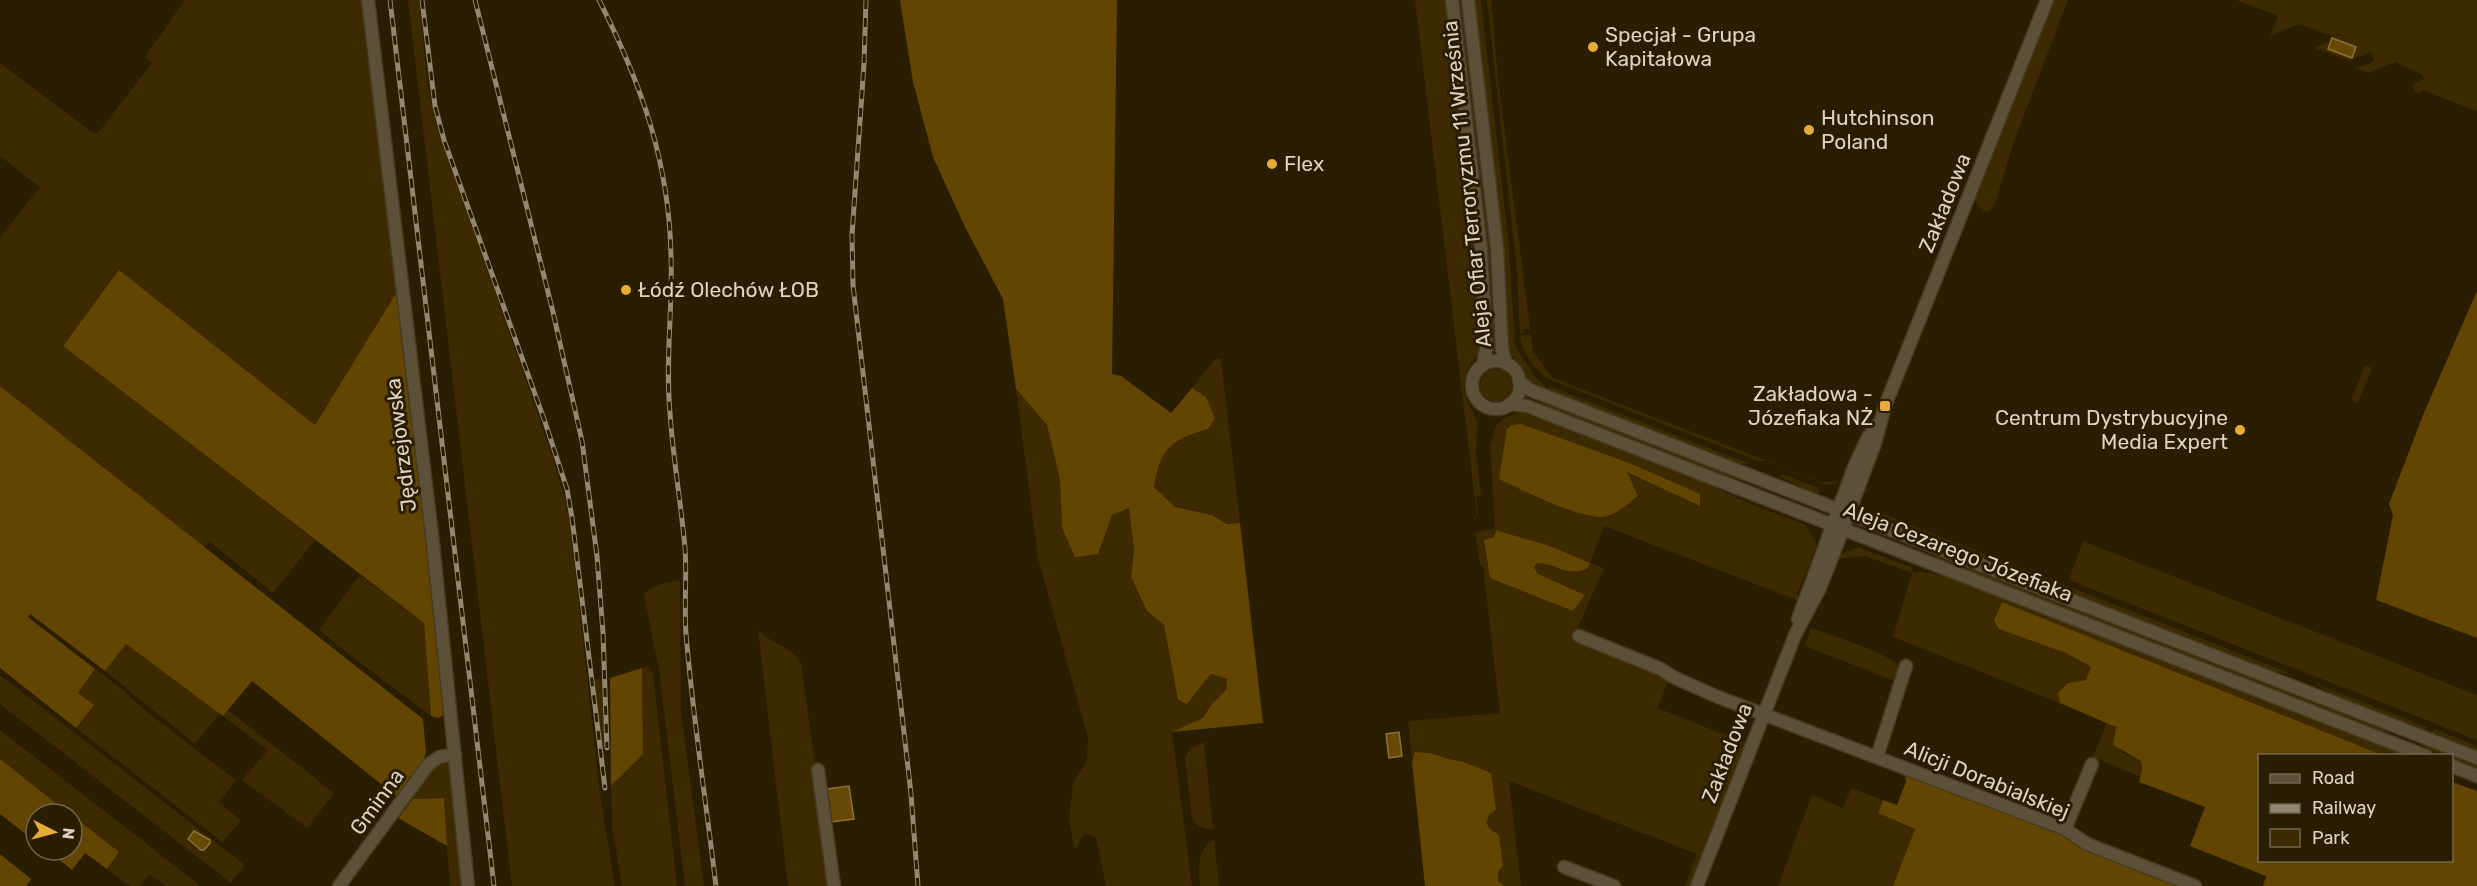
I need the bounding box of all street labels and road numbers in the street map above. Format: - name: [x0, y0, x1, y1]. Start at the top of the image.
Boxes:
- street label: Aleja Ofiar Terroryzmu 11 Września: [1437, 19, 1496, 349]
- street label: Zakładowa: [1913, 150, 1976, 256]
- street label: Jędrzejowska: [380, 377, 421, 513]
- street label: Aleja Cezarego Józefiaka: [1840, 496, 2076, 607]
- street label: Zakładowa: [1696, 699, 1757, 806]
- street label: Alicji Dorabialskiej: [1901, 735, 2073, 824]
- street label: Gminna: [344, 764, 409, 839]

